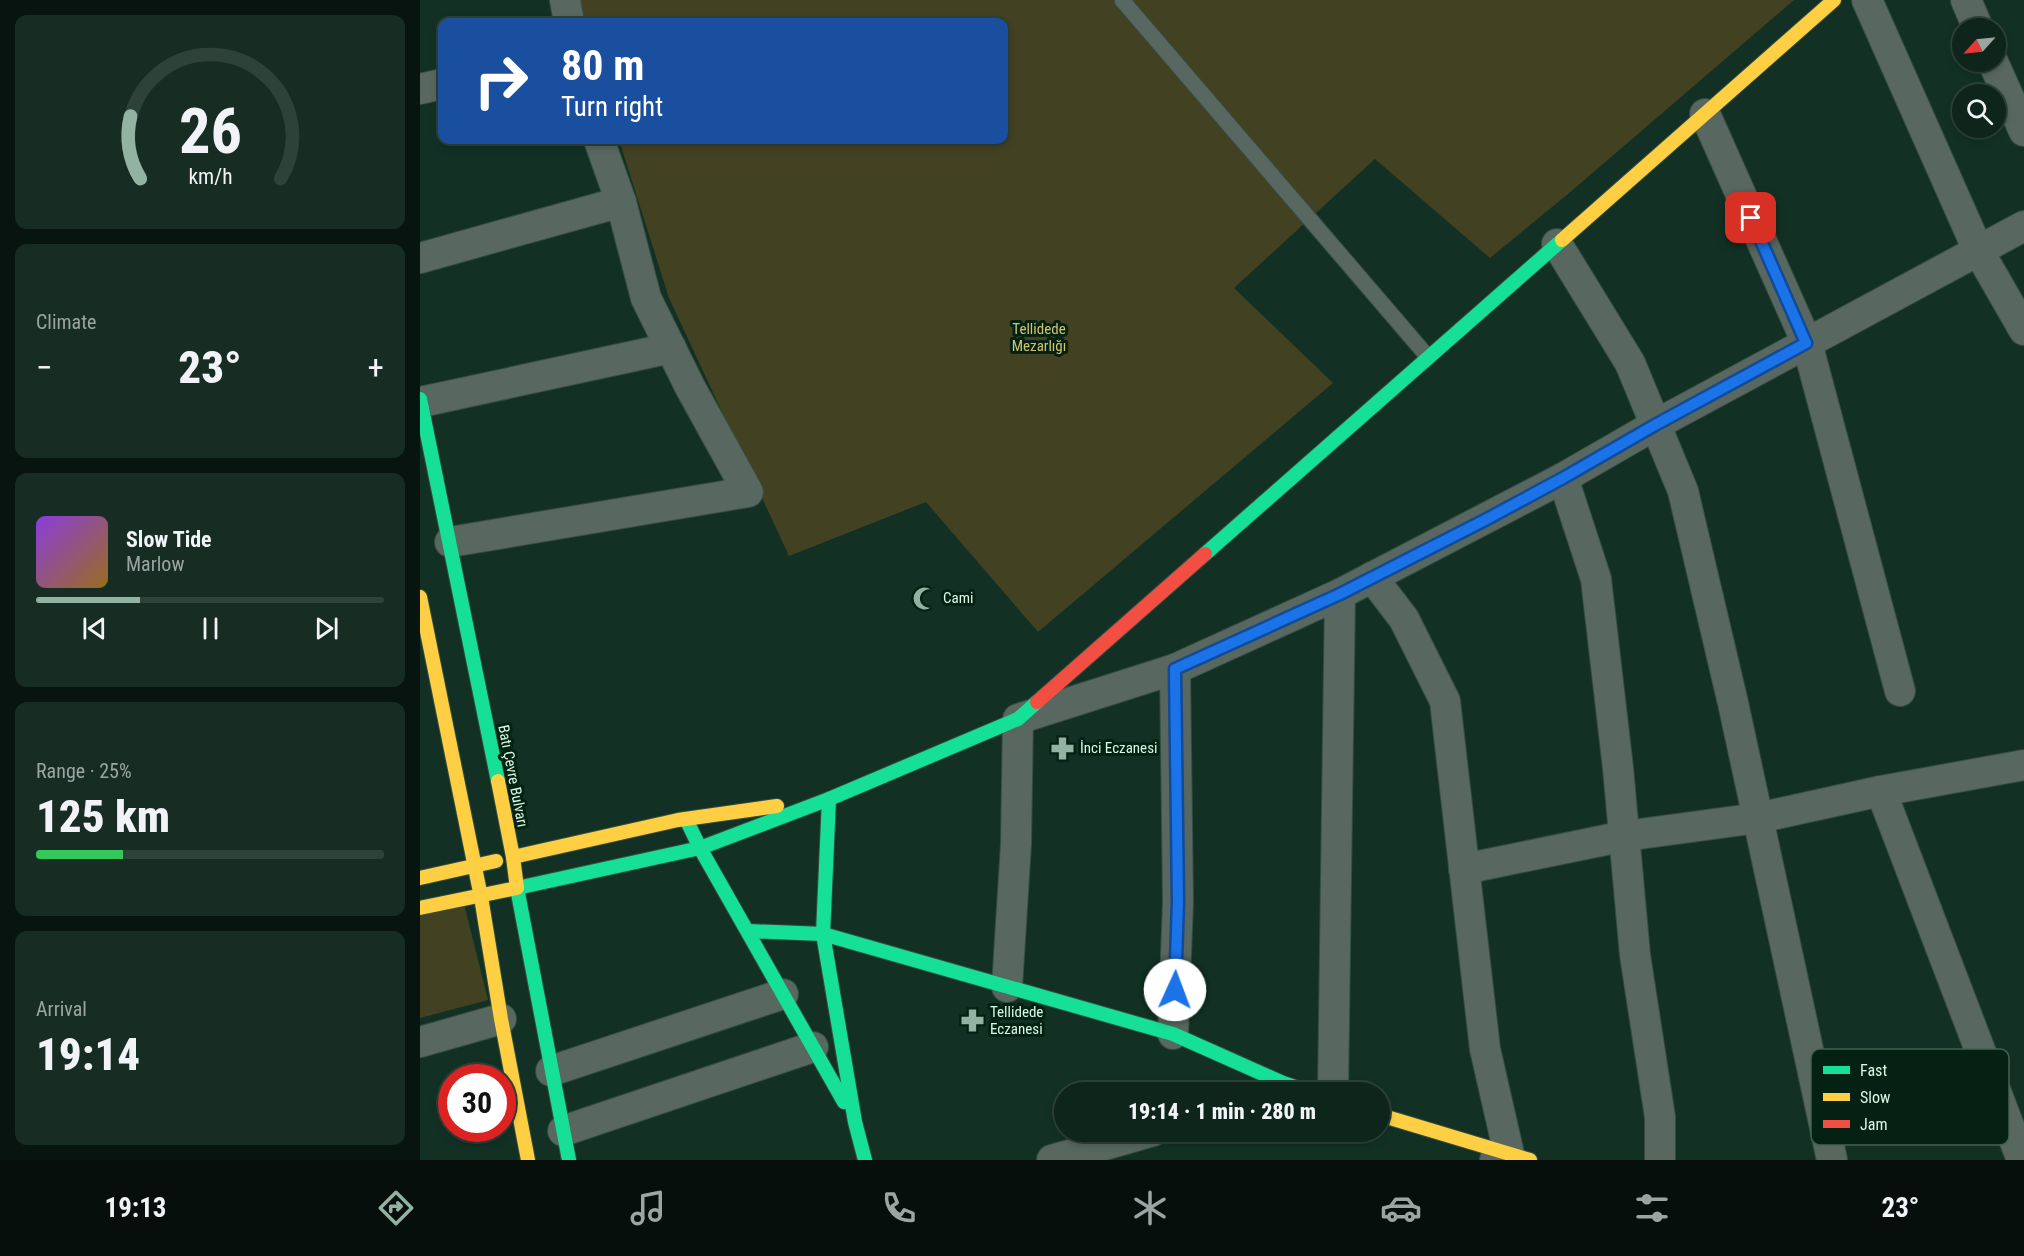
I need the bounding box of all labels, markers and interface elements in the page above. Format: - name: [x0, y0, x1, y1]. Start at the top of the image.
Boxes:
- north arrow: [1952, 18, 2006, 72]
- map controls: [1952, 18, 2006, 138]
- text: 80 m: [561, 41, 644, 90]
- icon: right: [462, 42, 540, 120]
- button: search: [1952, 84, 2006, 138]
- text: Turn right: [561, 91, 663, 123]
- text: 26: [178, 95, 242, 168]
- text: km/h: [188, 164, 232, 189]
- pin: [1725, 192, 1776, 243]
- icon: arrive: [1734, 201, 1767, 234]
- text: Climate: [36, 310, 96, 334]
- park label: Tellidede Mezarlığı: [1012, 320, 1066, 355]
- text: 23°: [178, 341, 242, 394]
- text: −: [36, 348, 53, 387]
- text: +: [368, 348, 384, 387]
- text: Slow Tide: [126, 527, 212, 552]
- text: Marlow: [126, 552, 184, 576]
- mosque icon: Cami: [912, 585, 938, 611]
- place label: Cami: [943, 589, 973, 607]
- icon: previous: [78, 612, 111, 645]
- icon: pause: [194, 612, 227, 645]
- icon: next: [310, 612, 343, 645]
- street label: Batı Çevre Bulvarı: [494, 723, 532, 829]
- pharmacy icon: İnci Eczanesi: [1049, 735, 1075, 761]
- place label: İnci Eczanesi: [1080, 739, 1157, 757]
- text: Range · 25%: [36, 759, 132, 783]
- text: 125 km: [36, 790, 170, 843]
- position arrow: [1143, 958, 1207, 1022]
- text: Arrival: [36, 997, 87, 1021]
- place label: Tellidede Eczanesi: [990, 1003, 1043, 1038]
- pharmacy icon: Tellidede Eczanesi: [959, 1008, 985, 1034]
- text: 19:14: [36, 1028, 140, 1081]
- legend: [1811, 1049, 2009, 1145]
- text: Fast: [1860, 1061, 1887, 1080]
- speed limit sign: 30: [438, 1064, 516, 1142]
- text: Slow: [1860, 1088, 1890, 1107]
- text: 19:14 · 1 min · 280 m: [1128, 1099, 1316, 1124]
- text: Jam: [1860, 1115, 1887, 1134]
- icon: directions: [375, 1187, 417, 1229]
- icon: music: [627, 1187, 669, 1229]
- icon: phone: [878, 1187, 920, 1229]
- icon: climate: [1129, 1187, 1171, 1229]
- icon: car: [1380, 1187, 1422, 1229]
- icon: filters: [1631, 1187, 1673, 1229]
- text: 19:13: [105, 1192, 166, 1224]
- text: 23°: [1882, 1192, 1919, 1224]

